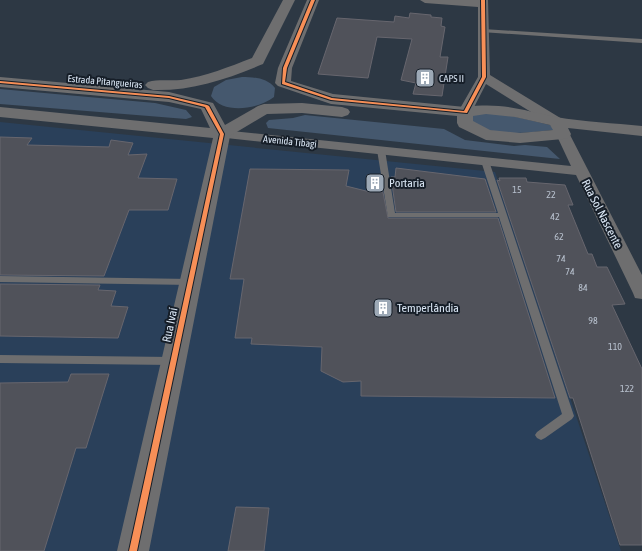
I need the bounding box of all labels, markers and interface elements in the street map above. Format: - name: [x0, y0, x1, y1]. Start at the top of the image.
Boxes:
- building icon: CAPS II: [414, 67, 436, 89]
- street label: Estrada Pitangueiras: [67, 73, 143, 90]
- place label: CAPS II: [439, 73, 464, 84]
- street label: Avenida Tibagi: [263, 133, 317, 150]
- building icon: Portaria: [364, 172, 386, 194]
- place label: Portaria: [389, 176, 425, 190]
- street label: Rua Sol Nascente: [579, 177, 625, 251]
- house number: 15: [512, 184, 522, 195]
- house number: 22: [546, 189, 556, 200]
- house number: 42: [550, 211, 560, 222]
- house number: 62: [554, 231, 564, 242]
- house number: 74: [556, 253, 566, 264]
- house number: 74: [565, 266, 575, 277]
- house number: 84: [578, 282, 588, 293]
- building icon: Temperlândia: [372, 297, 394, 319]
- place label: Temperlândia: [397, 301, 459, 315]
- street label: Rua Ivaí: [159, 306, 181, 344]
- house number: 98: [588, 315, 598, 326]
- house number: 110: [608, 341, 622, 352]
- house number: 122: [620, 383, 634, 394]

